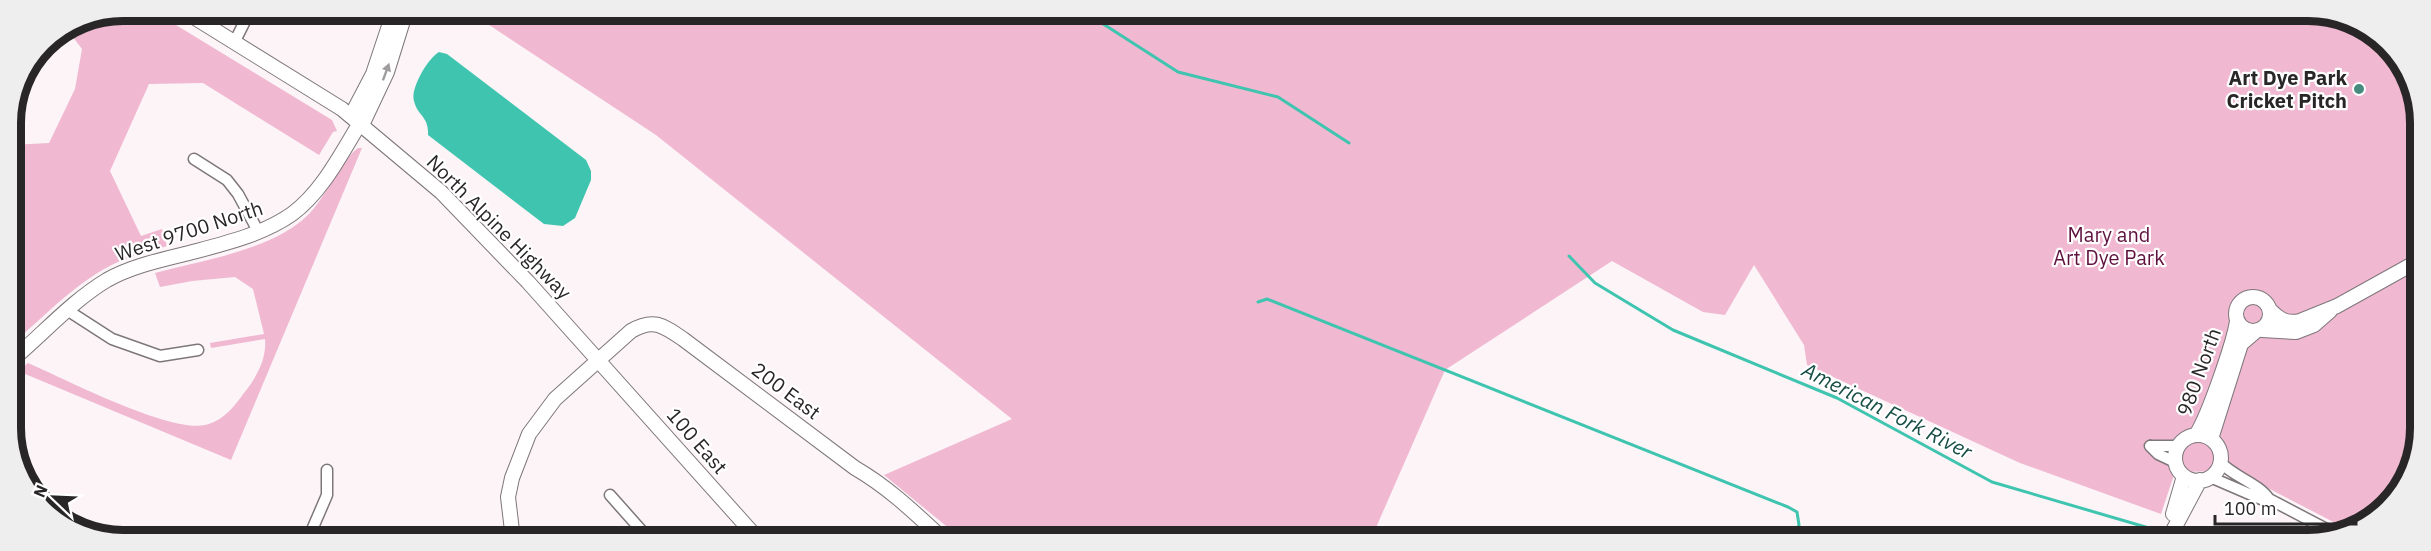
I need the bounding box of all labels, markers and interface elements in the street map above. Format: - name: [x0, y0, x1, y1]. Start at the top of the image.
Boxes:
- one-way arrow: [382, 62, 392, 80]
- place label: Art Dye Park Cricket Pitch: [2227, 64, 2347, 114]
- marker: Art Dye Park Cricket Pitch: [2352, 82, 2366, 96]
- street label: North Alpine Highway: [421, 148, 578, 305]
- street label: West 9700 North: [112, 194, 266, 267]
- park label: Mary and Art Dye Park: [2053, 221, 2165, 271]
- street label: 980 North: [2170, 324, 2227, 420]
- water label: American Fork River: [1797, 355, 1978, 466]
- street label: 200 East: [746, 356, 826, 425]
- street label: 100 East: [661, 402, 734, 480]
- north arrow: [24, 467, 84, 527]
- text: N: [29, 482, 52, 500]
- scale bar: [2215, 488, 2356, 526]
- text: 100 m: [2224, 497, 2276, 520]

